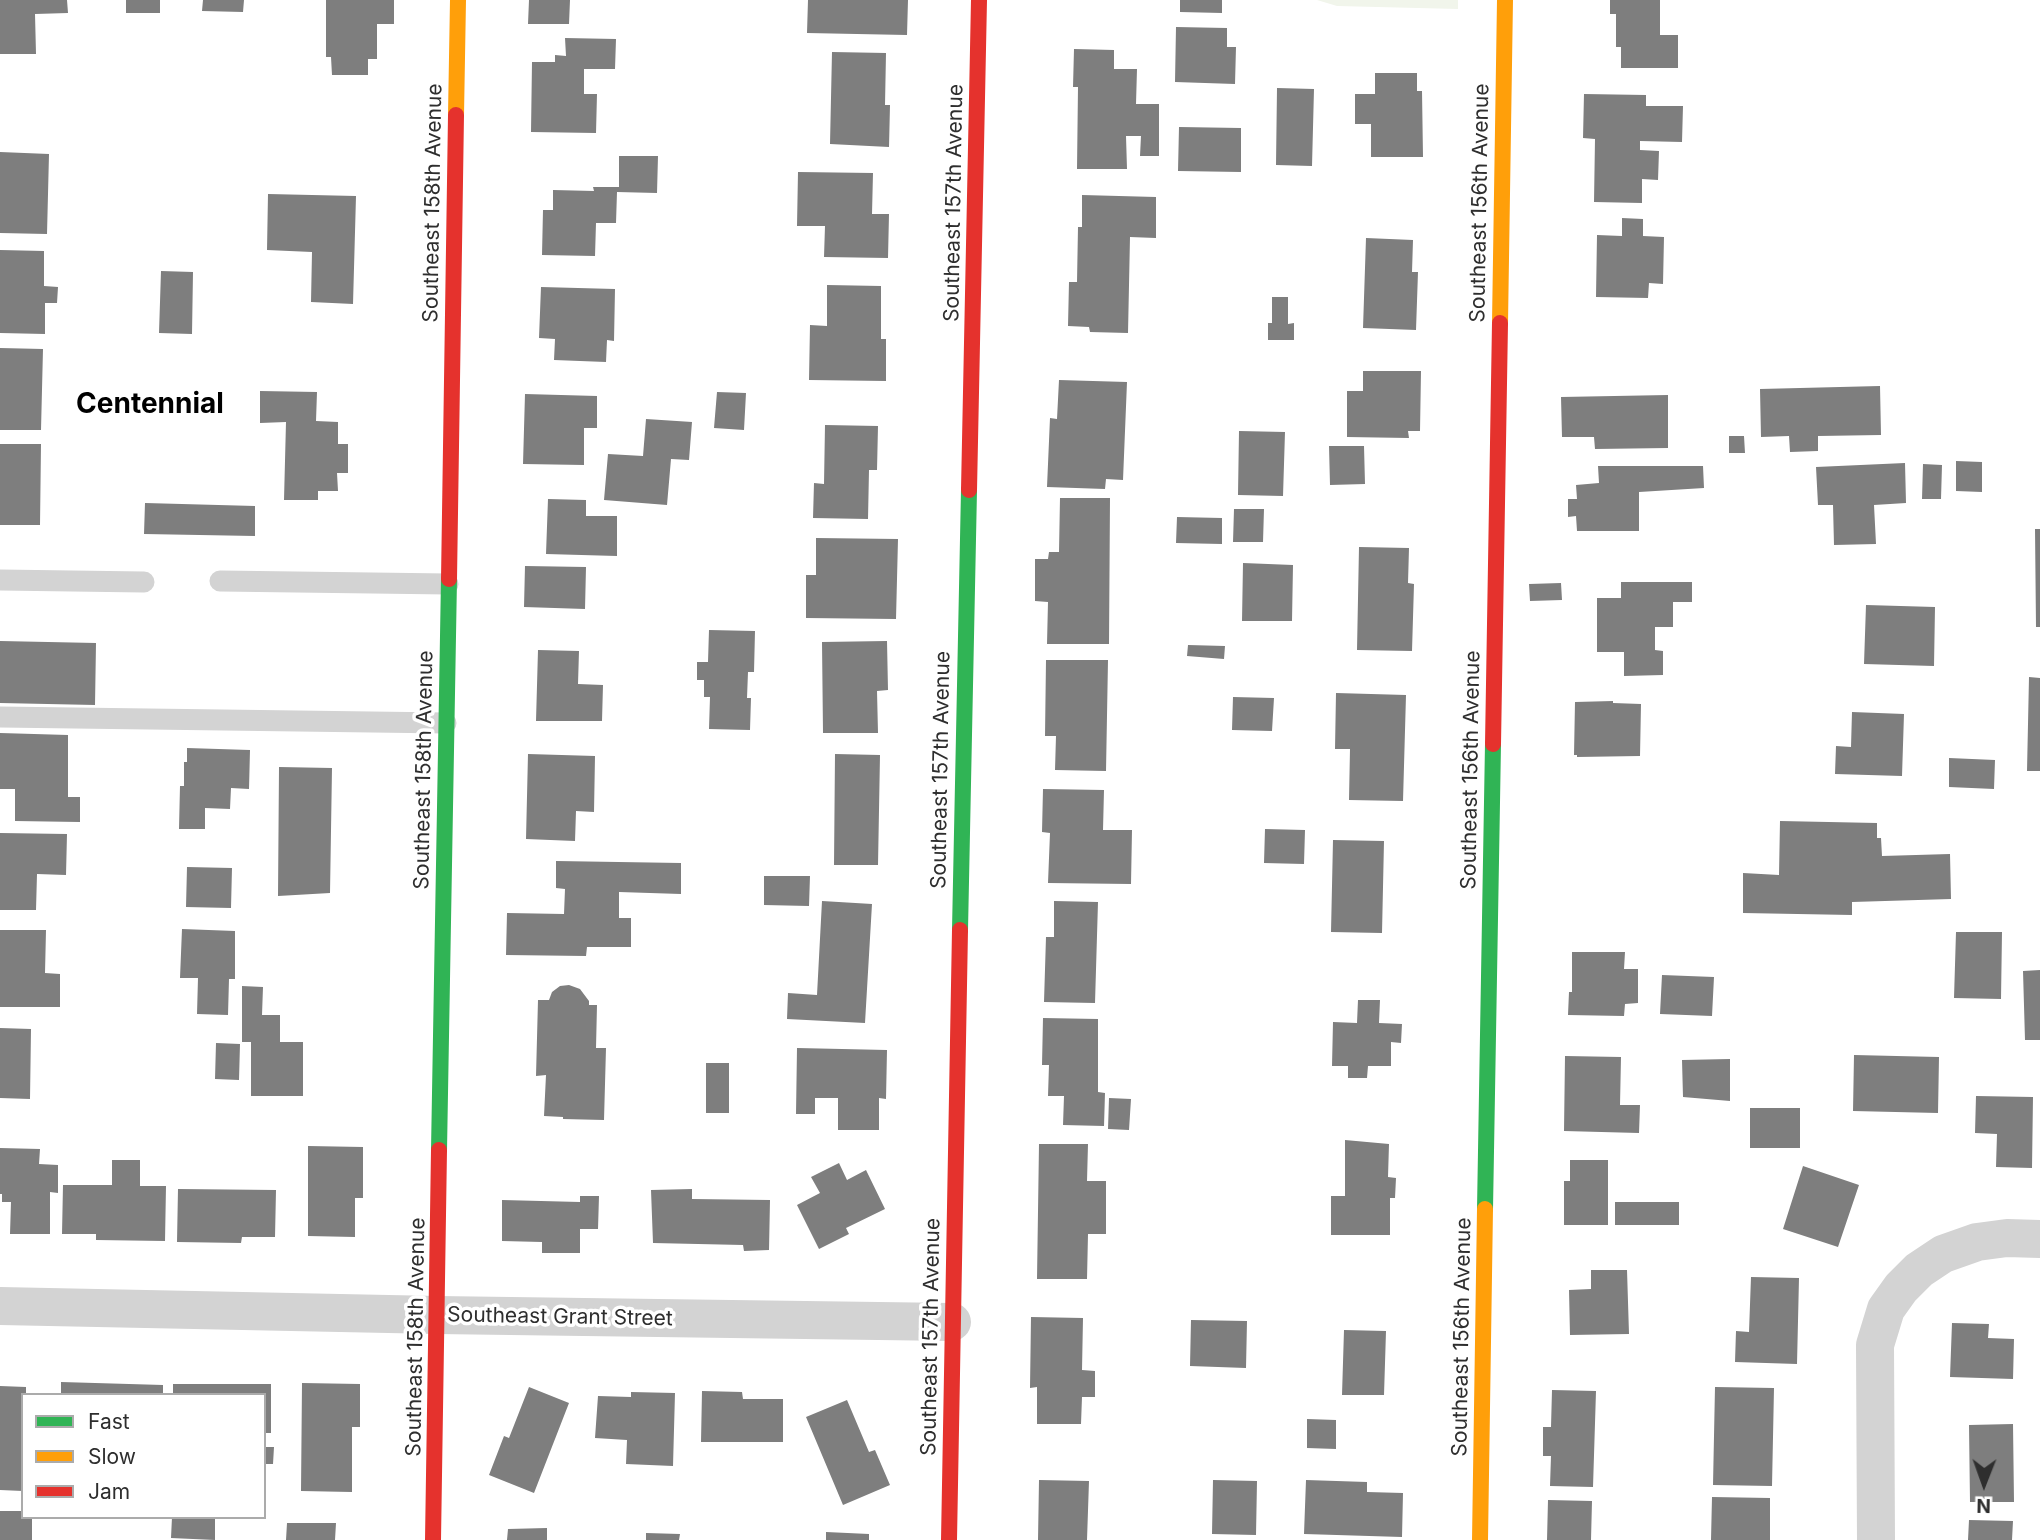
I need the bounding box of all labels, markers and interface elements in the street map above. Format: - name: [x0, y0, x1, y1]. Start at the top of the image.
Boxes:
- street label: Southeast 158th Avenue: [418, 83, 448, 323]
- street label: Southeast 156th Avenue: [1465, 83, 1495, 323]
- street label: Southeast 157th Avenue: [939, 84, 969, 322]
- district label: Centennial: [76, 388, 224, 422]
- street label: Southeast 158th Avenue: [409, 650, 439, 890]
- street label: Southeast 156th Avenue: [1456, 650, 1486, 890]
- street label: Southeast 157th Avenue: [926, 651, 956, 889]
- street label: Southeast 158th Avenue: [401, 1217, 431, 1457]
- street label: Southeast 156th Avenue: [1447, 1217, 1477, 1457]
- street label: Southeast 157th Avenue: [916, 1218, 946, 1456]
- street label: Southeast Grant Street: [447, 1302, 673, 1332]
- legend: [21, 1393, 266, 1519]
- text: Fast: [88, 1409, 130, 1434]
- text: Slow: [88, 1444, 136, 1469]
- north arrow: [1949, 1449, 2019, 1519]
- text: Jam: [88, 1479, 130, 1504]
- text: N: [1976, 1494, 1991, 1517]

